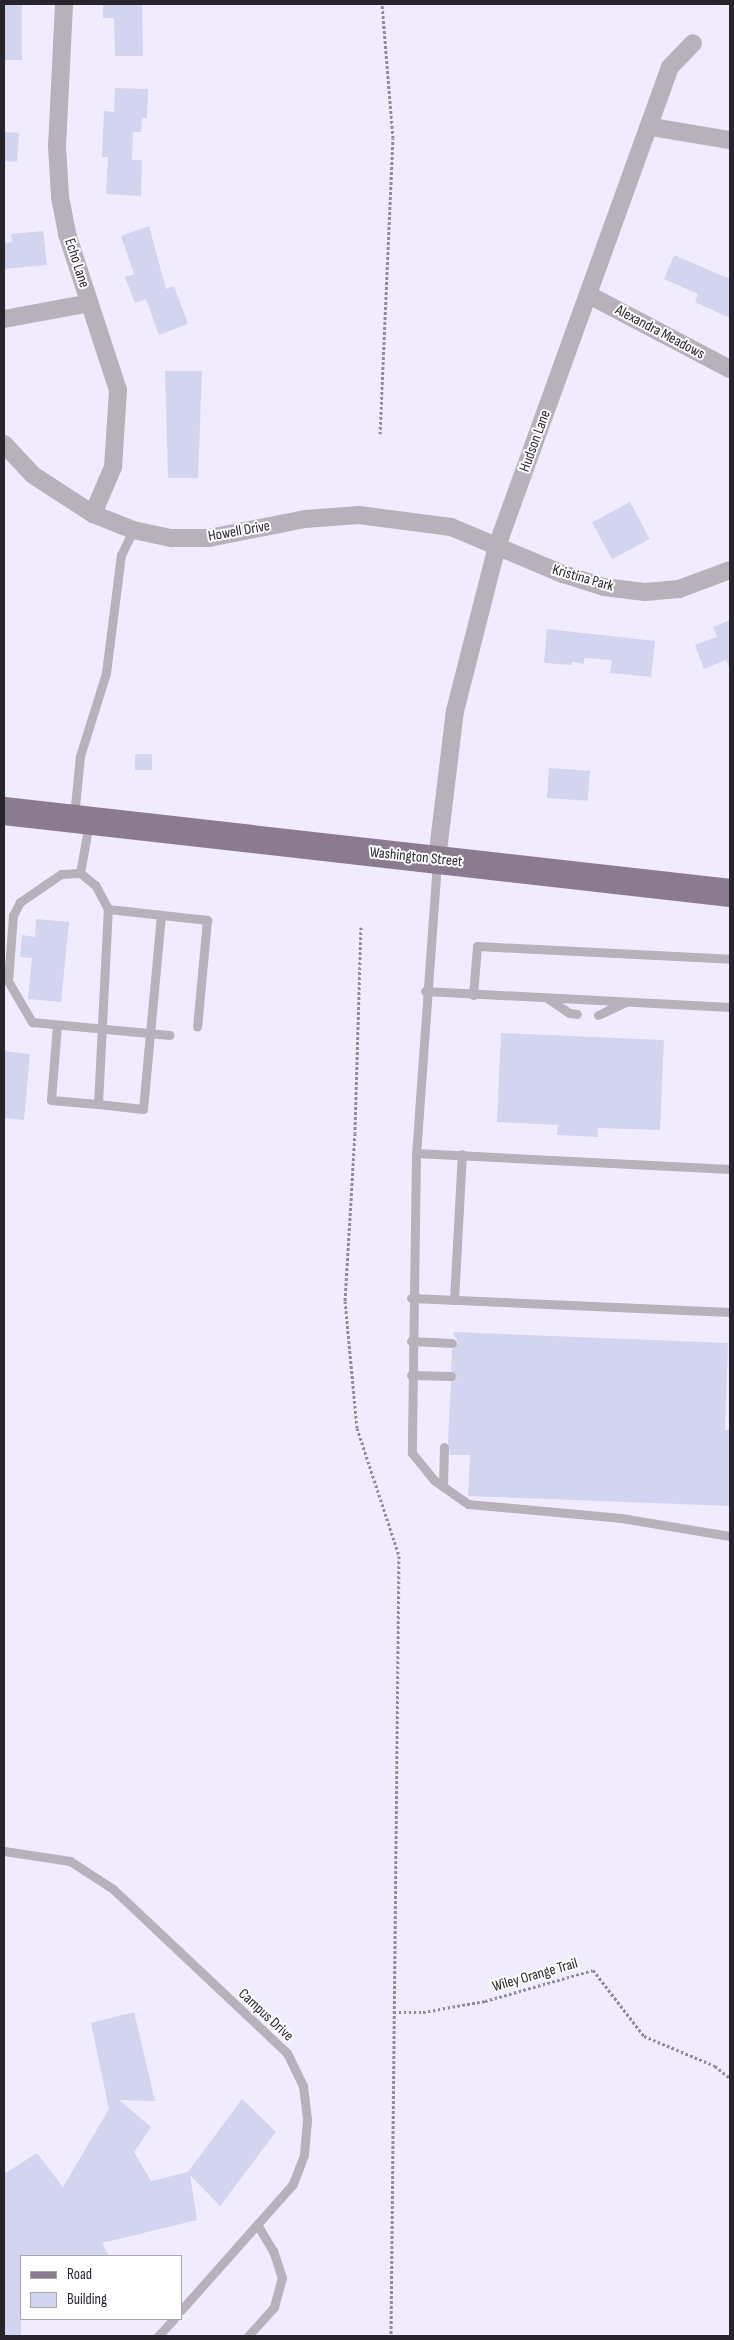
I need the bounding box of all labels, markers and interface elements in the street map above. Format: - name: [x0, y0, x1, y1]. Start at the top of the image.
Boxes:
- street label: Echo Lane: [61, 236, 93, 290]
- street label: Alexandra Meadows: [612, 301, 708, 363]
- street label: Hudson Lane: [516, 408, 554, 474]
- street label: Howell Drive: [207, 517, 271, 545]
- street label: Kristina Park: [550, 561, 616, 595]
- street label: Washington Street: [369, 843, 463, 871]
- street label: Wiley Orange Trail: [490, 1954, 580, 1996]
- street label: Campus Drive: [235, 1985, 297, 2045]
- legend: [20, 2255, 182, 2320]
- text: Road: [67, 2265, 92, 2284]
- text: Building: [67, 2290, 107, 2309]

